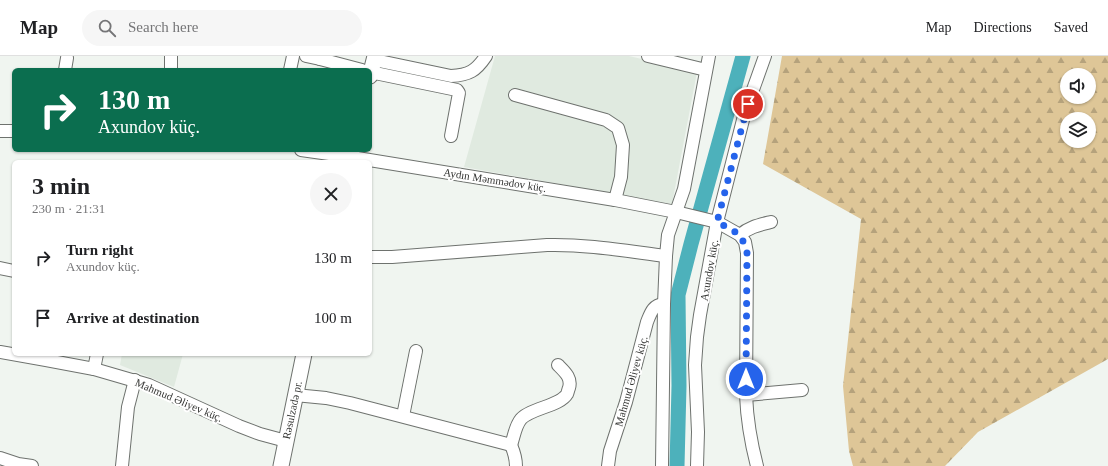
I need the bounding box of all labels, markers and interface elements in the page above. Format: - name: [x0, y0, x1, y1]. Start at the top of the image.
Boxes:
- search box: [82, 10, 362, 46]
- text: Map: [20, 17, 58, 38]
- icon: search: [96, 17, 118, 39]
- text: Search here: [128, 19, 198, 35]
- text: Map: [926, 20, 951, 35]
- text: Directions: [973, 20, 1032, 35]
- text: Saved: [1054, 20, 1088, 35]
- map controls: [1060, 68, 1096, 148]
- button: sound: [1060, 68, 1096, 104]
- icon: right: [32, 84, 84, 136]
- text: 130 m: [98, 84, 170, 115]
- pin: [731, 87, 765, 121]
- icon: arrive: [737, 93, 759, 115]
- button: layers: [1060, 112, 1096, 148]
- text: Axundov küç.: [98, 117, 200, 137]
- street label: Aydın Məmmədov küç.: [443, 166, 547, 194]
- text: 3 min: [32, 173, 90, 199]
- button: close: [310, 173, 352, 215]
- text: 230 m · 21:31: [32, 201, 105, 216]
- street label: Axundov küç.: [698, 238, 720, 302]
- text: Turn right: [66, 242, 133, 258]
- icon: right: [32, 247, 54, 269]
- text: 130 m: [314, 250, 352, 266]
- text: Axundov küç.: [66, 259, 140, 274]
- icon: arrive: [32, 307, 54, 329]
- text: Arrive at destination: [66, 310, 199, 326]
- text: 100 m: [314, 310, 352, 326]
- street label: Mahmud Əliyev küç.: [612, 334, 650, 428]
- position arrow: [725, 358, 767, 400]
- street label: Mahmud Əliyev küç.: [133, 376, 225, 424]
- street label: Rəsulzadə pr.: [280, 380, 304, 440]

